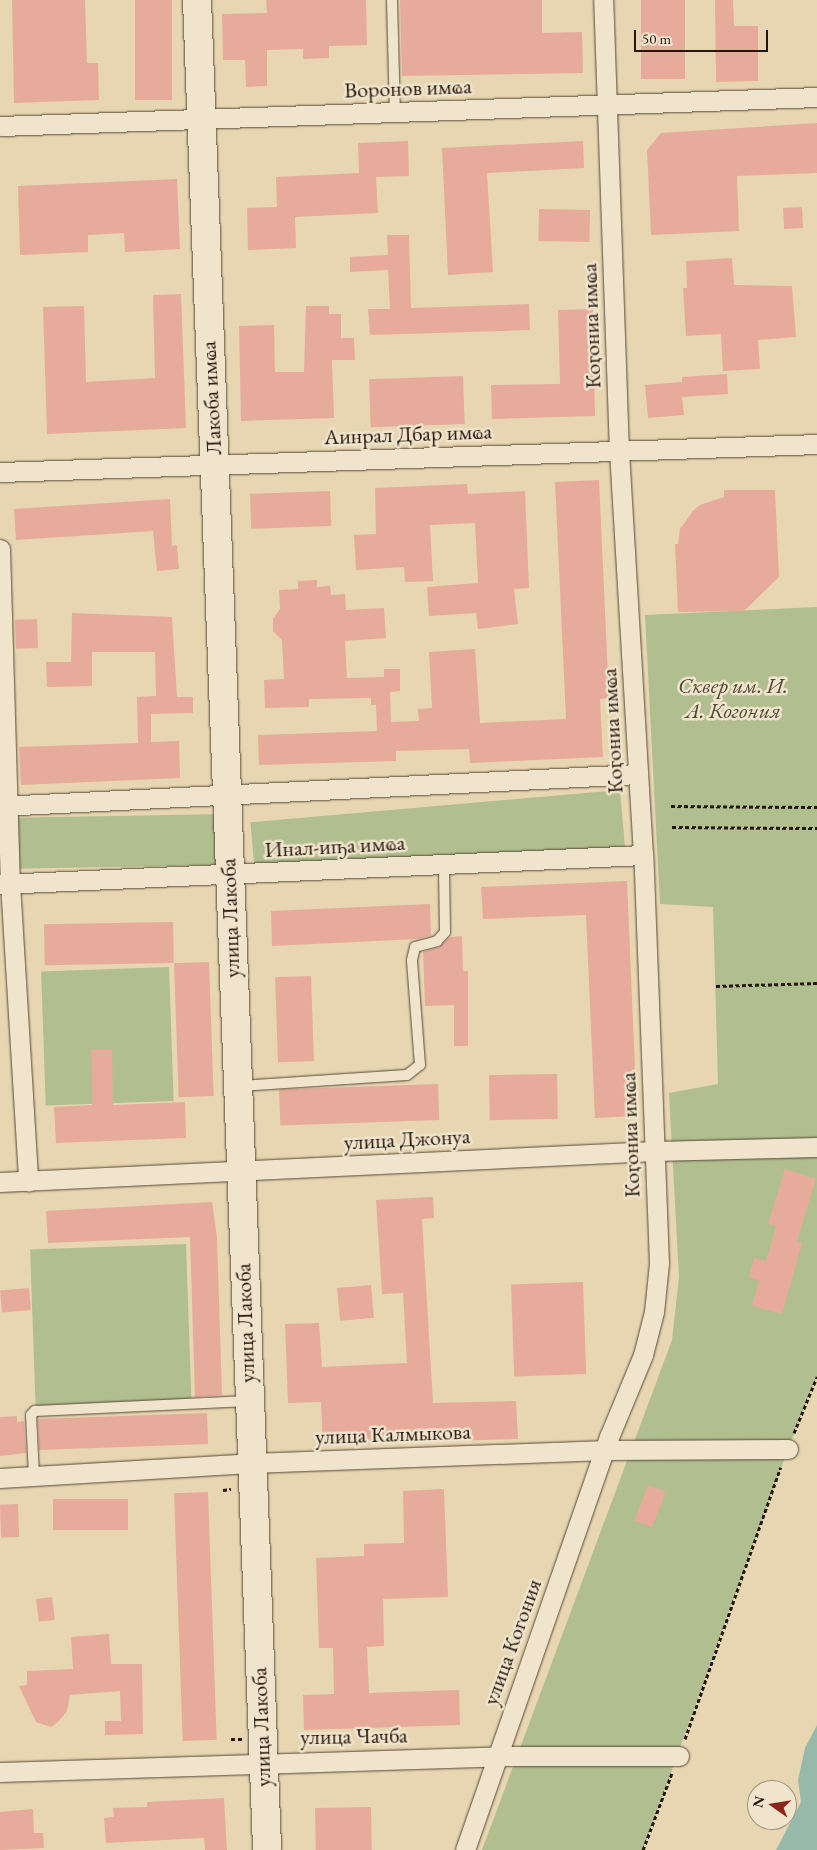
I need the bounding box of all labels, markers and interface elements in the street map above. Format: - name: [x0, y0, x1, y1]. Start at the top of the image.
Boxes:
- scale bar: [637, 20, 771, 52]
- text: 50 m: [642, 29, 671, 48]
- street label: Воронов имҩа: [344, 73, 472, 103]
- street label: Коӷониа имҩа: [576, 263, 606, 389]
- street label: Лакоба имҩа: [195, 340, 227, 456]
- street label: Аинрал Дбар имҩа: [323, 418, 493, 450]
- street label: Коӷониа имҩа: [596, 668, 628, 794]
- park label: Сквер им. И. А. Когония: [678, 672, 788, 724]
- street label: Инал-иҧа имҩа: [264, 829, 406, 863]
- street label: улица Лакоба: [215, 858, 245, 978]
- street label: Коӷониа имҩа: [615, 1072, 645, 1198]
- street label: улица Джонуа: [343, 1123, 471, 1155]
- street label: улица Лакоба: [230, 1263, 260, 1383]
- street label: улица Калмыкова: [315, 1418, 471, 1450]
- street label: улица Когония: [477, 1575, 547, 1709]
- street label: улица Лакоба: [246, 1667, 276, 1787]
- street label: улица Чачба: [300, 1722, 408, 1750]
- north arrow: [747, 1780, 797, 1830]
- text: N: [748, 1794, 768, 1809]

